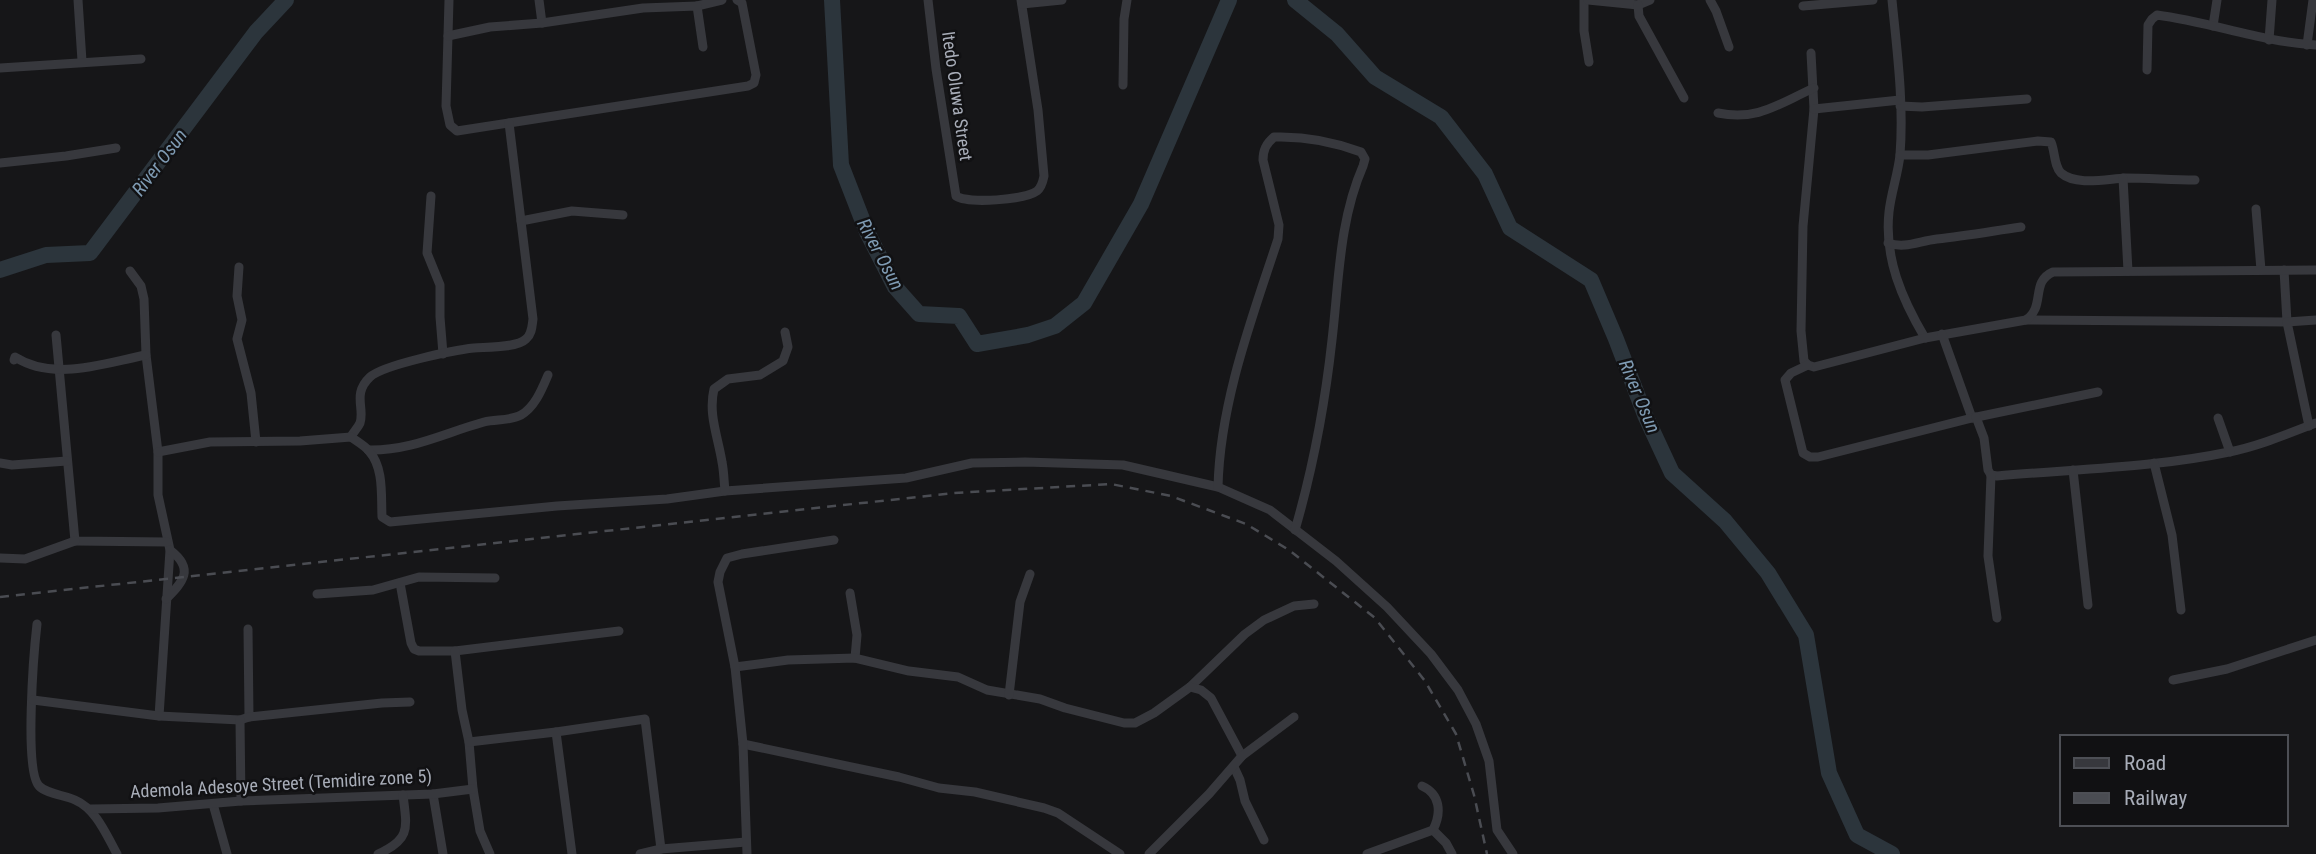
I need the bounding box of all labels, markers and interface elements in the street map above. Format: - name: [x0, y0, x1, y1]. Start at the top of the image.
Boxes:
- street label: Itedo Oluwa Street: [938, 30, 977, 162]
- water label: River Osun: [127, 124, 192, 200]
- water label: River Osun: [852, 215, 909, 294]
- water label: River Osun: [1614, 356, 1665, 436]
- legend: [2060, 735, 2288, 826]
- text: Road: [2124, 751, 2166, 775]
- street label: Ademola Adesoye Street (Temidire zone 5): [129, 765, 433, 803]
- text: Railway: [2124, 786, 2187, 810]

